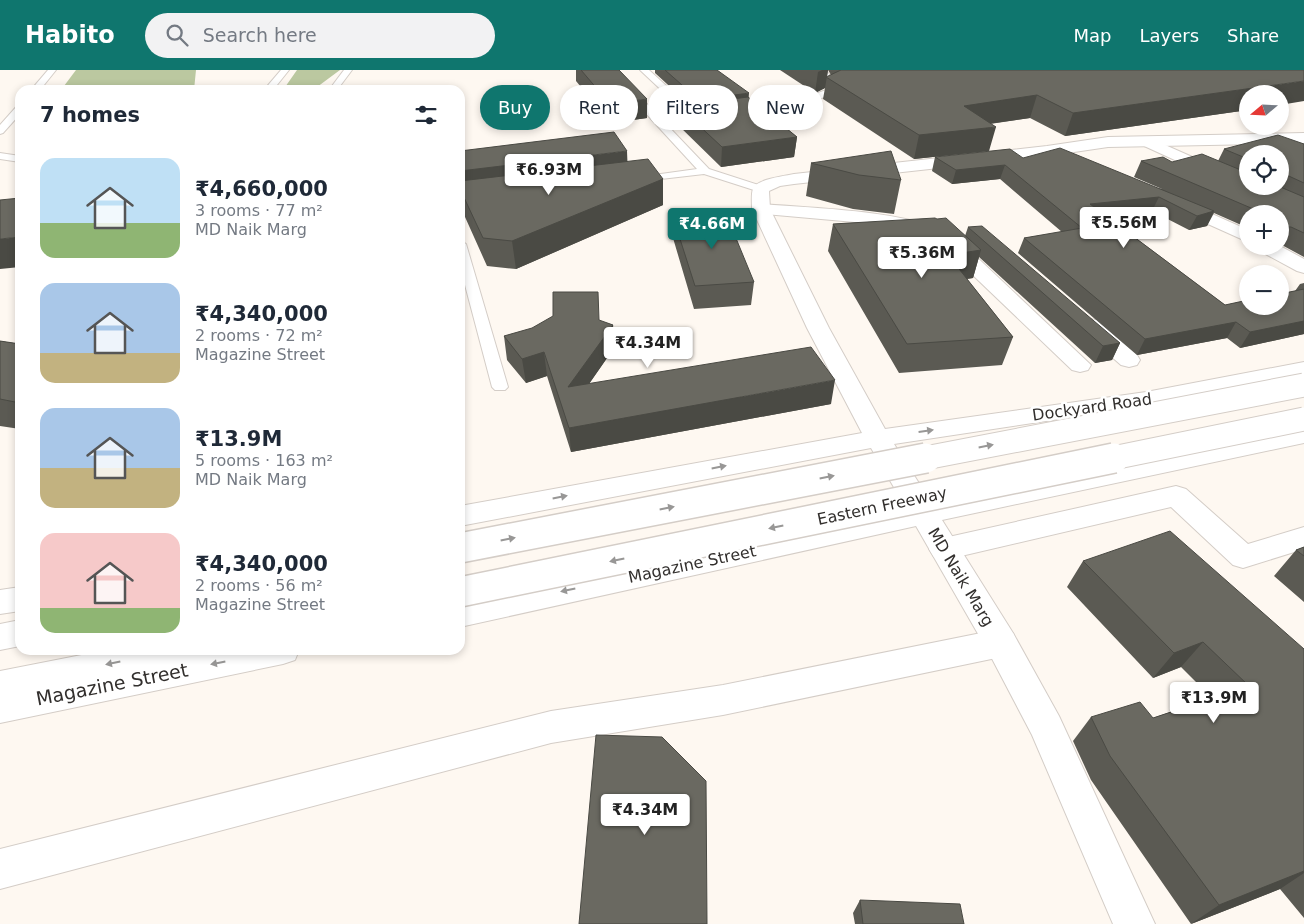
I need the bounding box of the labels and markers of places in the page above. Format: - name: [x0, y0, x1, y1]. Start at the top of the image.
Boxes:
- pin: ₹6.93M: [508, 154, 590, 196]
- pin: ₹5.56M: [1083, 206, 1165, 249]
- pin: ₹4.66M: [671, 208, 753, 250]
- pin: ₹5.36M: [881, 236, 963, 279]
- pin: ₹4.34M: [607, 326, 689, 369]
- pin: ₹13.9M: [1173, 682, 1255, 724]
- pin: ₹4.34M: [604, 794, 686, 836]

